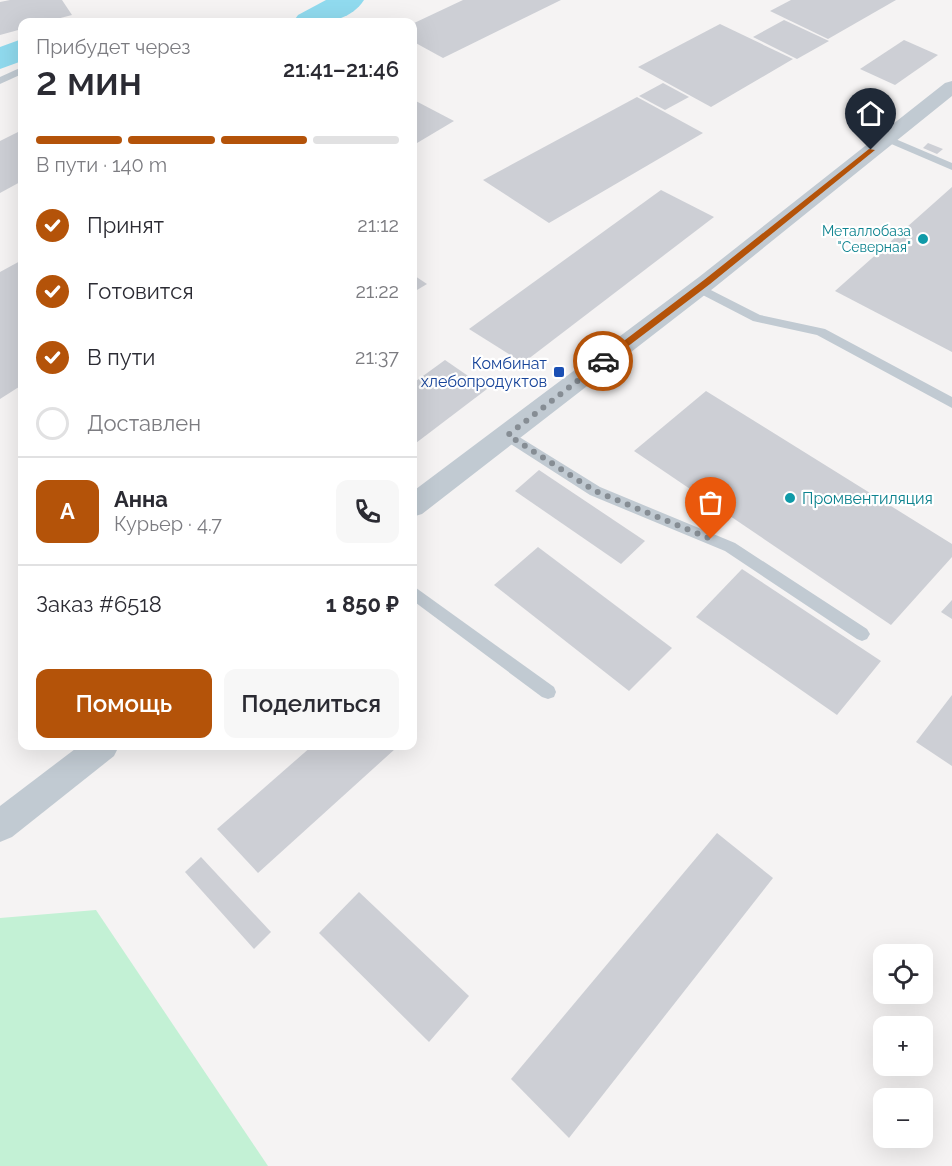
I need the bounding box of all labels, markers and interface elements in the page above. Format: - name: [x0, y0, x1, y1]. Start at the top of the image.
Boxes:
- text: Прибудет через: [36, 35, 190, 59]
- text: 21:41–21:46: [283, 56, 399, 82]
- text: 2 мин: [36, 58, 142, 104]
- pin: [845, 88, 896, 150]
- icon: home: [854, 97, 887, 130]
- text: В пути · 140 m: [36, 153, 167, 177]
- icon: check: [36, 209, 69, 242]
- text: Принят: [87, 212, 164, 238]
- text: 21:12: [357, 213, 399, 237]
- place label: Металлобаза "Северная": [822, 223, 911, 255]
- marker: Металлобаза "Северная": [916, 232, 930, 246]
- icon: check: [36, 275, 69, 308]
- text: Готовится: [87, 278, 194, 304]
- text: 21:22: [355, 279, 399, 303]
- courier: [573, 331, 633, 391]
- icon: check: [36, 341, 69, 374]
- text: В пути: [87, 344, 155, 370]
- text: 21:37: [355, 345, 399, 369]
- icon: car: [587, 345, 620, 378]
- place label: Комбинат хлебопродуктов: [421, 354, 547, 391]
- marker: Комбинат хлебопродуктов: [552, 365, 566, 379]
- text: Доставлен: [87, 410, 201, 436]
- pin: [685, 477, 736, 539]
- button: phone: [336, 480, 399, 543]
- text: Анна: [114, 486, 168, 512]
- icon: bag: [694, 486, 727, 519]
- place label: Промвентиляция: [802, 489, 933, 508]
- marker: Промвентиляция: [783, 491, 797, 505]
- text: А: [60, 498, 75, 524]
- text: Курьер · 4.7: [114, 512, 222, 536]
- text: Заказ #6518: [36, 591, 162, 617]
- text: 1 850 ₽: [326, 591, 399, 617]
- button: Помощь: [36, 669, 212, 738]
- button: Поделиться: [224, 669, 399, 738]
- map controls: [873, 944, 933, 1148]
- button: locate: [873, 944, 933, 1004]
- button: +: [873, 1016, 933, 1076]
- button: −: [873, 1088, 933, 1148]

